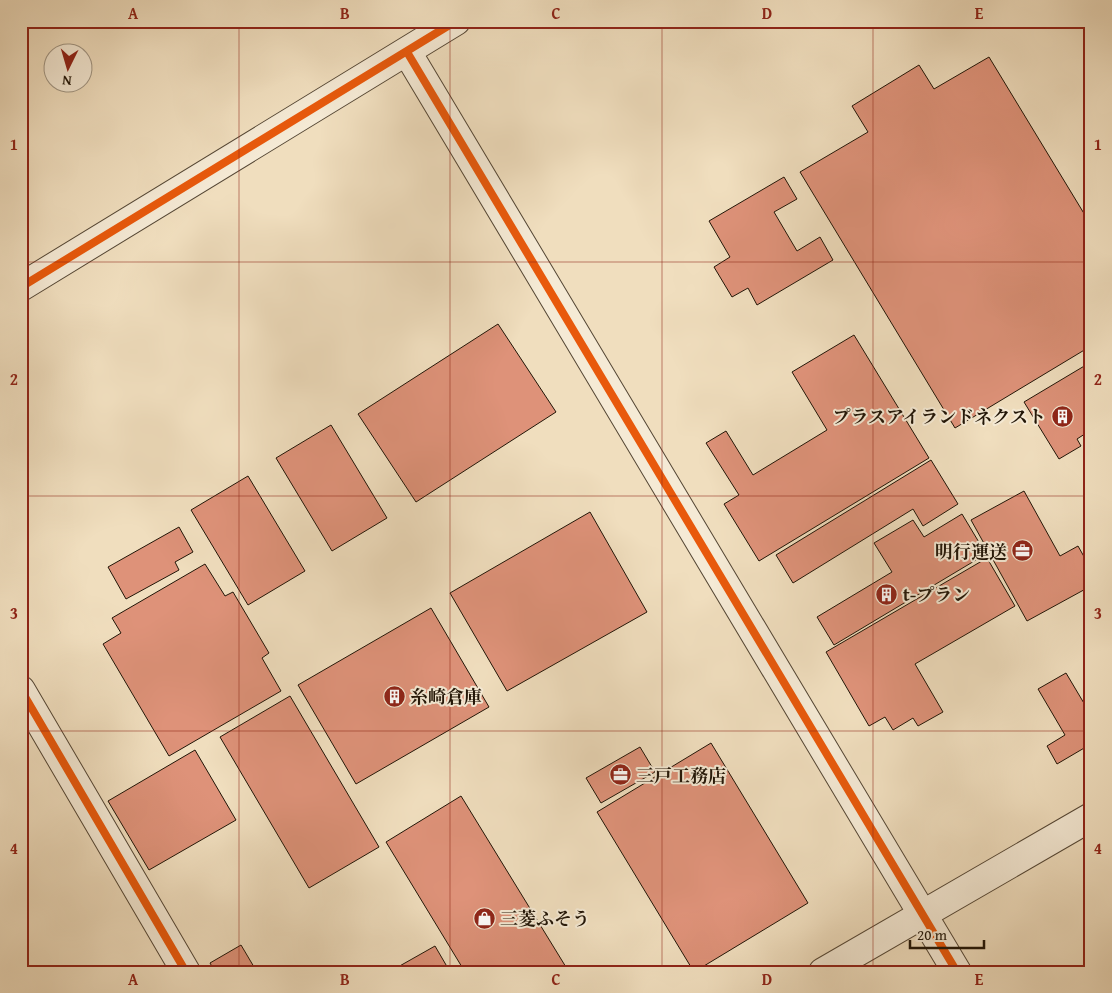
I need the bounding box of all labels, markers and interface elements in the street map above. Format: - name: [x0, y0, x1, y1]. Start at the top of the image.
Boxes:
- text: A: [128, 1, 139, 25]
- text: B: [340, 1, 350, 25]
- text: C: [551, 1, 561, 25]
- text: D: [762, 1, 772, 25]
- text: E: [975, 1, 984, 25]
- north arrow: [42, 42, 92, 92]
- text: N: [61, 71, 72, 91]
- text: 1: [10, 132, 18, 156]
- text: 1: [1094, 132, 1102, 156]
- text: 2: [10, 367, 18, 391]
- text: 2: [1094, 367, 1102, 391]
- place label: プラスアイランドネクスト: [833, 403, 1046, 430]
- building icon: プラスアイランドネクスト: [1050, 404, 1074, 428]
- place label: 明行運送: [935, 538, 1007, 565]
- office icon: 明行運送: [1011, 539, 1035, 563]
- place label: t-プラン: [903, 581, 970, 608]
- building icon: t-プラン: [875, 582, 899, 606]
- text: 3: [10, 601, 18, 625]
- text: 3: [1094, 601, 1102, 625]
- place label: 糸崎倉庫: [410, 683, 482, 710]
- building icon: 糸崎倉庫: [382, 684, 406, 708]
- place label: 三戸工務店: [636, 762, 726, 789]
- office icon: 三戸工務店: [608, 763, 632, 787]
- text: 4: [10, 836, 18, 860]
- text: 4: [1094, 836, 1102, 860]
- place label: 三菱ふそう: [500, 905, 590, 932]
- shop icon: 三菱ふそう: [472, 906, 496, 930]
- scale bar: [910, 918, 983, 950]
- text: 20 m: [917, 924, 948, 945]
- text: A: [128, 967, 139, 991]
- text: B: [340, 967, 350, 991]
- text: C: [551, 967, 561, 991]
- text: D: [762, 967, 772, 991]
- text: E: [975, 967, 984, 991]

